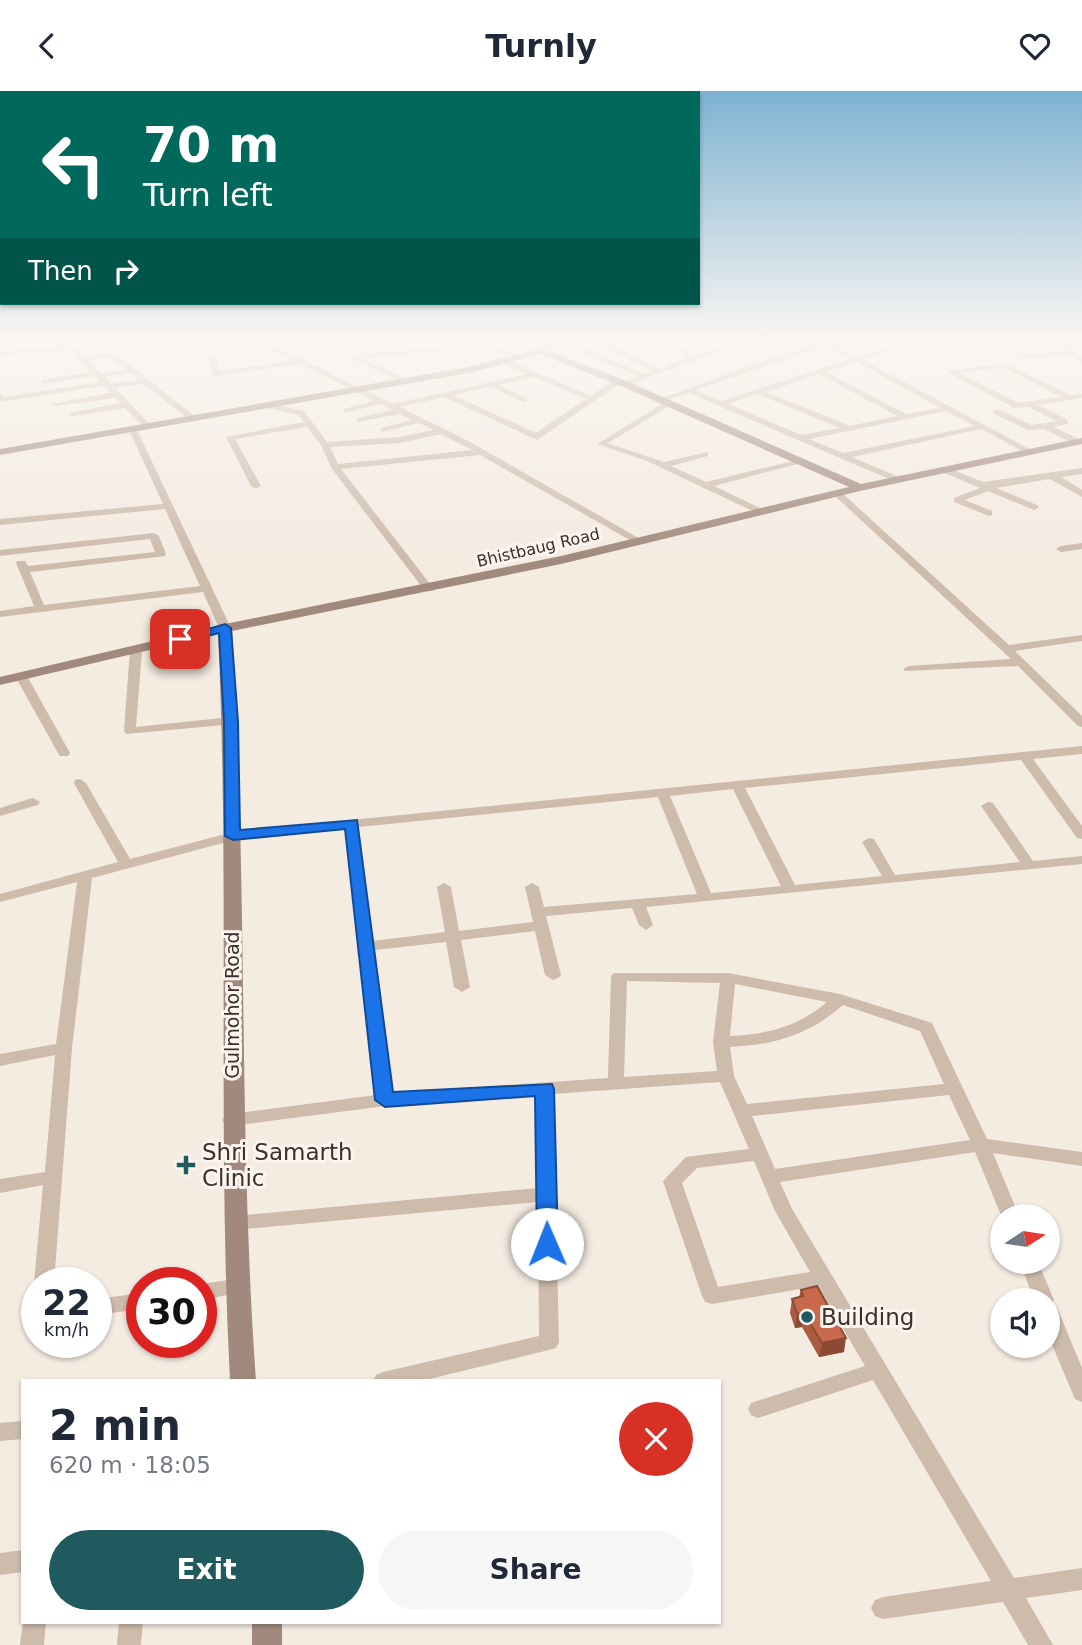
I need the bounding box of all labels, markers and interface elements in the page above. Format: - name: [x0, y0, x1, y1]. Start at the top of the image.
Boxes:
- icon: back: [28, 27, 66, 65]
- text: Turnly: [485, 27, 597, 65]
- icon: heart: [1016, 27, 1054, 65]
- text: 70 m: [143, 117, 279, 174]
- icon: left: [28, 119, 119, 210]
- text: Turn left: [143, 176, 273, 214]
- icon: right: [107, 252, 145, 290]
- text: Then: [28, 256, 93, 286]
- street label: Bhistbaug Road: [475, 524, 601, 571]
- pin: [150, 609, 210, 669]
- icon: arrive: [161, 620, 199, 658]
- street label: Gulmohor Road: [221, 931, 243, 1079]
- place label: Shri Samarth Clinic: [202, 1139, 353, 1191]
- marker: Shri Samarth Clinic: [176, 1155, 196, 1175]
- north arrow: [990, 1204, 1060, 1274]
- map controls: [990, 1204, 1060, 1358]
- position arrow: [510, 1207, 584, 1281]
- speed limit sign: 30: [126, 1267, 217, 1358]
- text: 22: [42, 1283, 91, 1323]
- button: sound: [990, 1288, 1060, 1358]
- place label: Building: [821, 1304, 914, 1330]
- marker: Building: [799, 1309, 815, 1325]
- text: km/h: [44, 1319, 89, 1340]
- text: 2 min: [49, 1401, 181, 1450]
- button: close: [619, 1402, 693, 1476]
- text: 620 m · 18:05: [49, 1452, 211, 1478]
- button: Exit: [49, 1530, 364, 1610]
- button: Share: [378, 1530, 693, 1610]

